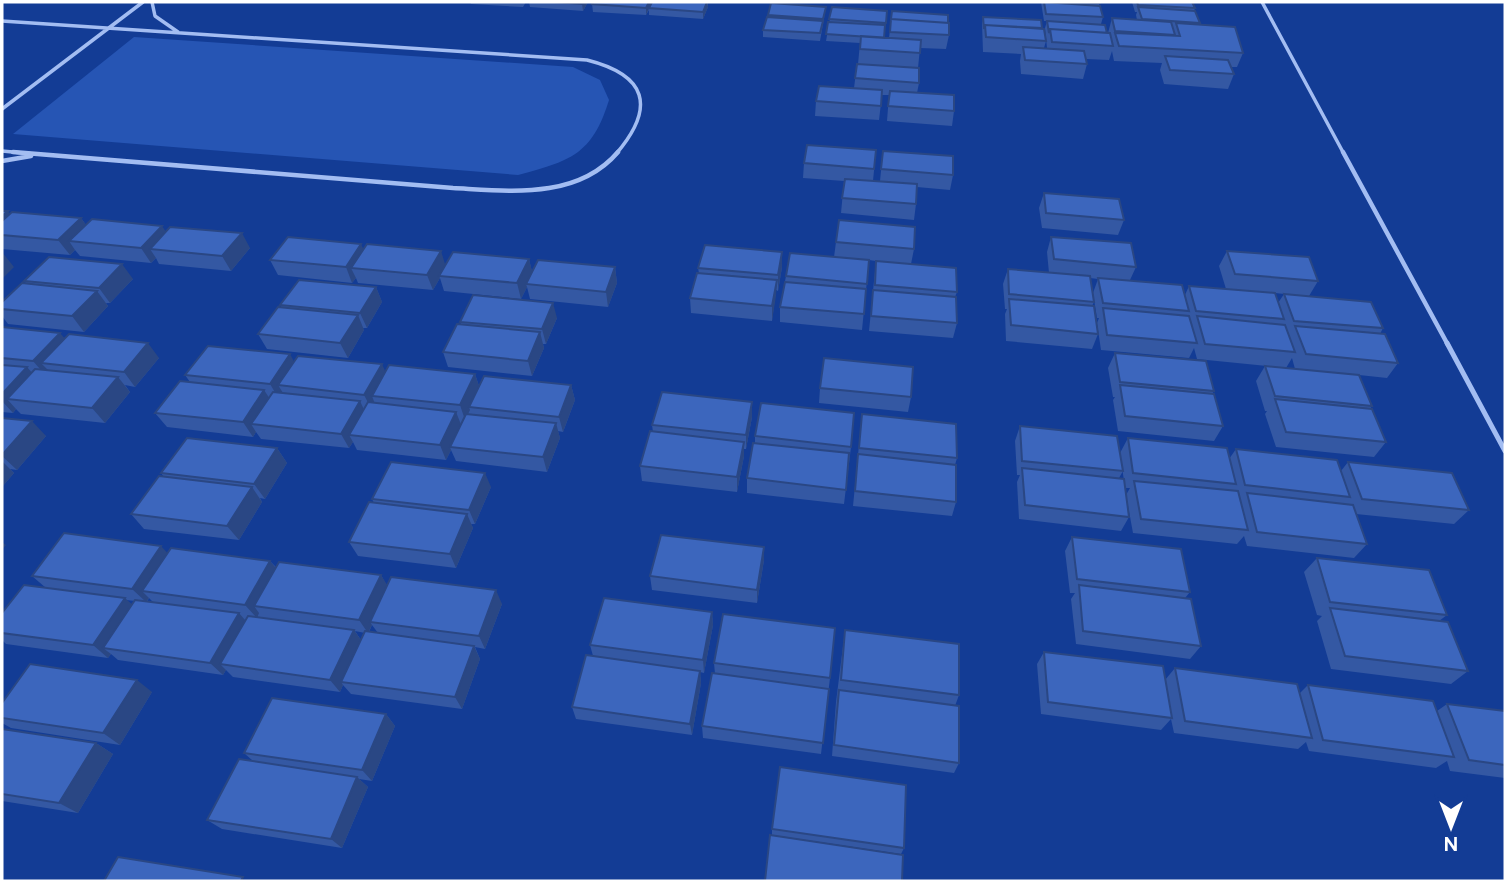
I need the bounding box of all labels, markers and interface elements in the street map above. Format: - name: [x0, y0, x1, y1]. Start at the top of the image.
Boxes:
- north arrow: [1416, 792, 1486, 862]
- text: N: [1444, 832, 1458, 855]

